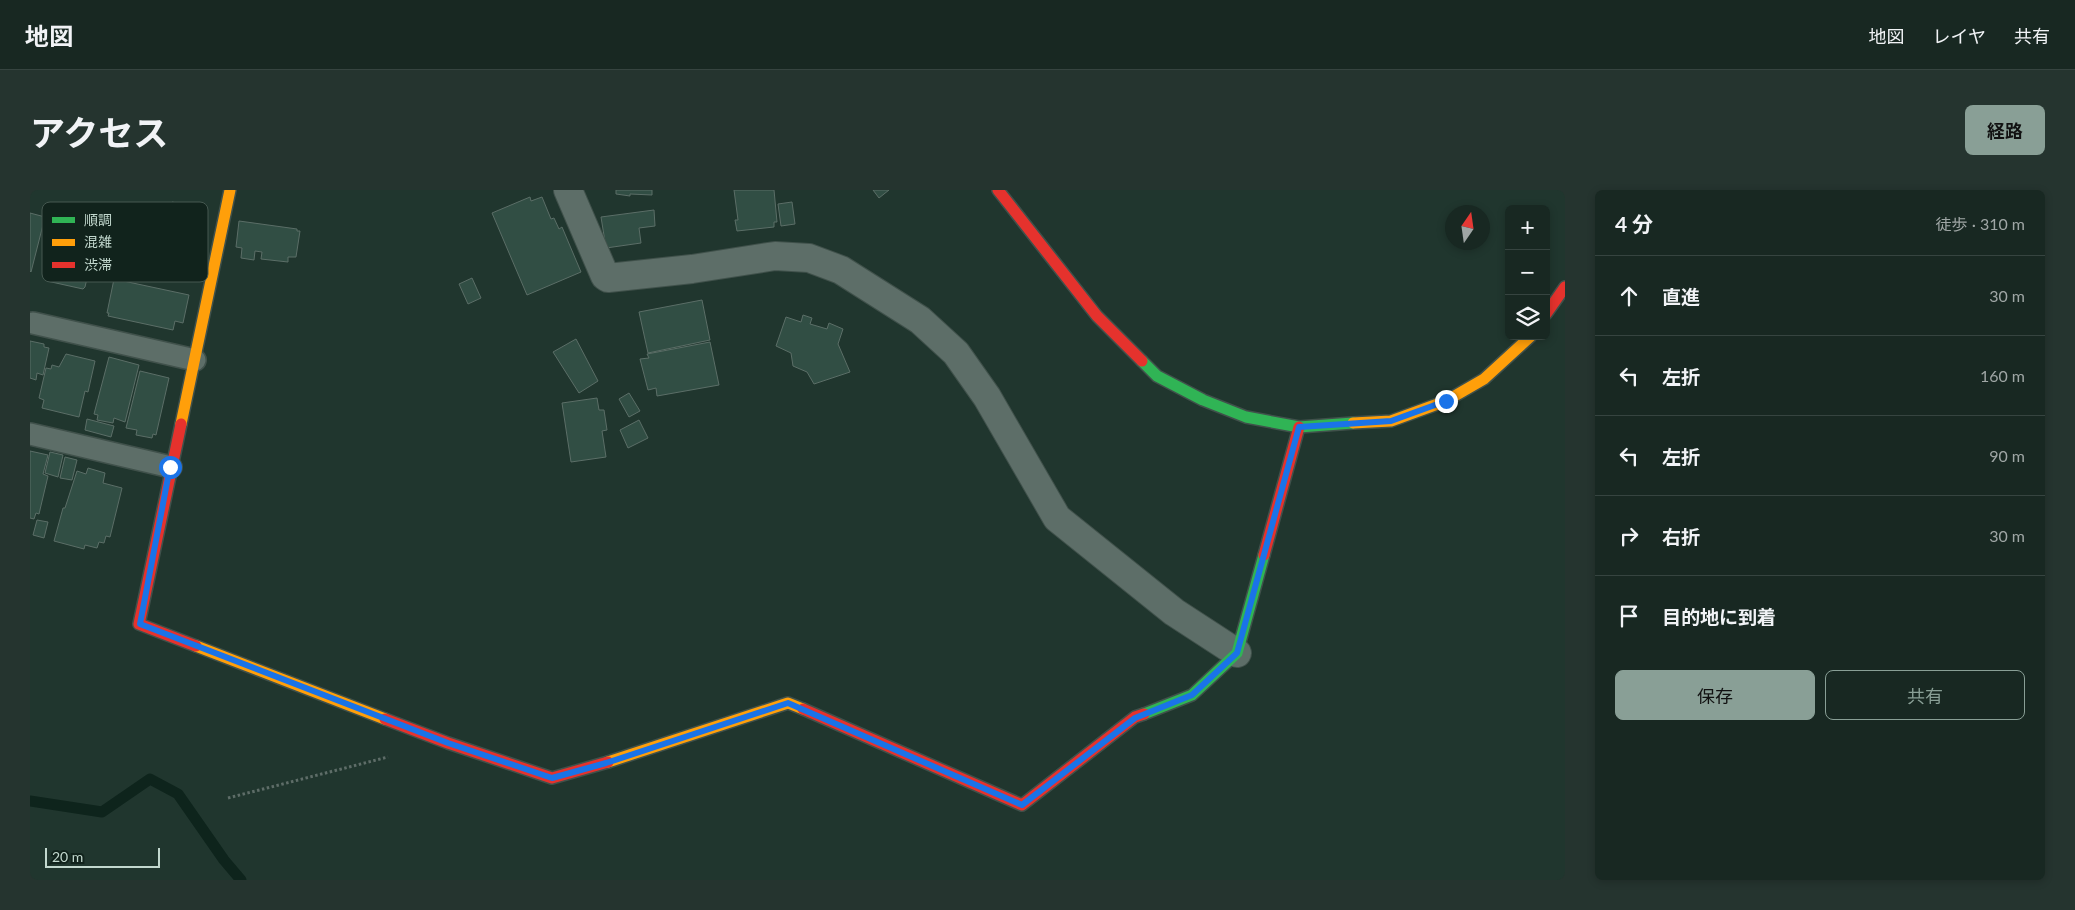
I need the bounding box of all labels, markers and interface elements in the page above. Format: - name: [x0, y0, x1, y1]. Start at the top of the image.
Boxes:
- text: 地図: [25, 21, 73, 50]
- text: 地図: [1869, 25, 1905, 47]
- text: レイヤ: [1933, 25, 1986, 47]
- text: 共有: [2014, 25, 2050, 47]
- button: 経路: [1965, 105, 2045, 155]
- text: アクセス: [30, 111, 168, 153]
- legend: [42, 202, 208, 282]
- north arrow: [1445, 205, 1490, 250]
- map controls: [1505, 205, 1550, 340]
- button: +: [1505, 205, 1550, 250]
- text: 順調: [84, 211, 112, 228]
- text: 4 分: [1615, 211, 1653, 236]
- text: 徒歩 · 310 m: [1936, 214, 2025, 233]
- text: 混雑: [84, 233, 112, 250]
- button: −: [1505, 250, 1550, 295]
- text: 渋滞: [84, 256, 112, 273]
- icon: ahead: [1615, 282, 1643, 310]
- text: 直進: [1662, 285, 1700, 308]
- text: 30 m: [1989, 286, 2025, 305]
- button: layers: [1505, 295, 1550, 340]
- icon: left: [1615, 362, 1643, 390]
- text: 左折: [1662, 365, 1700, 388]
- text: 160 m: [1980, 366, 2025, 385]
- route end: [1435, 390, 1458, 413]
- icon: left: [1615, 442, 1643, 470]
- text: 左折: [1662, 445, 1700, 468]
- text: 90 m: [1989, 446, 2025, 465]
- route start: [159, 456, 182, 479]
- icon: right: [1615, 522, 1643, 550]
- text: 右折: [1662, 525, 1700, 548]
- text: 30 m: [1989, 526, 2025, 545]
- icon: arrive: [1615, 602, 1643, 630]
- text: 目的地に到着: [1662, 605, 1776, 628]
- button: 保存: [1615, 670, 1815, 720]
- button: 共有: [1825, 670, 2025, 720]
- scale bar: [45, 845, 160, 868]
- text: 20 m: [52, 848, 83, 865]

